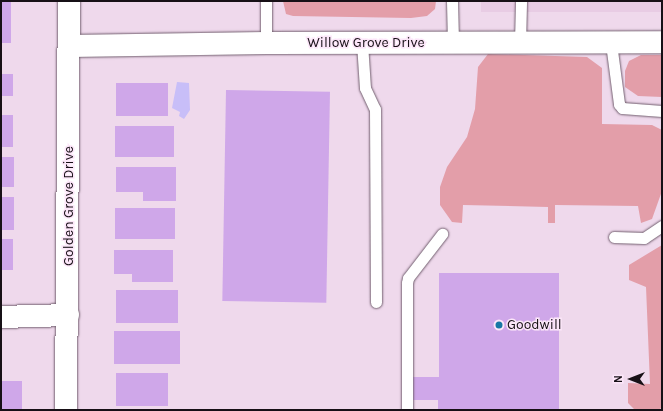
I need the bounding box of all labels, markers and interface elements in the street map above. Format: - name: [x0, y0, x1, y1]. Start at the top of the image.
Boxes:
- street label: Willow Grove Drive: [307, 35, 425, 51]
- street label: Golden Grove Drive: [61, 146, 77, 266]
- place label: Goodwill: [507, 317, 562, 333]
- marker: Goodwill: [494, 320, 504, 330]
- north arrow: [611, 359, 651, 399]
- text: N: [612, 375, 625, 383]

